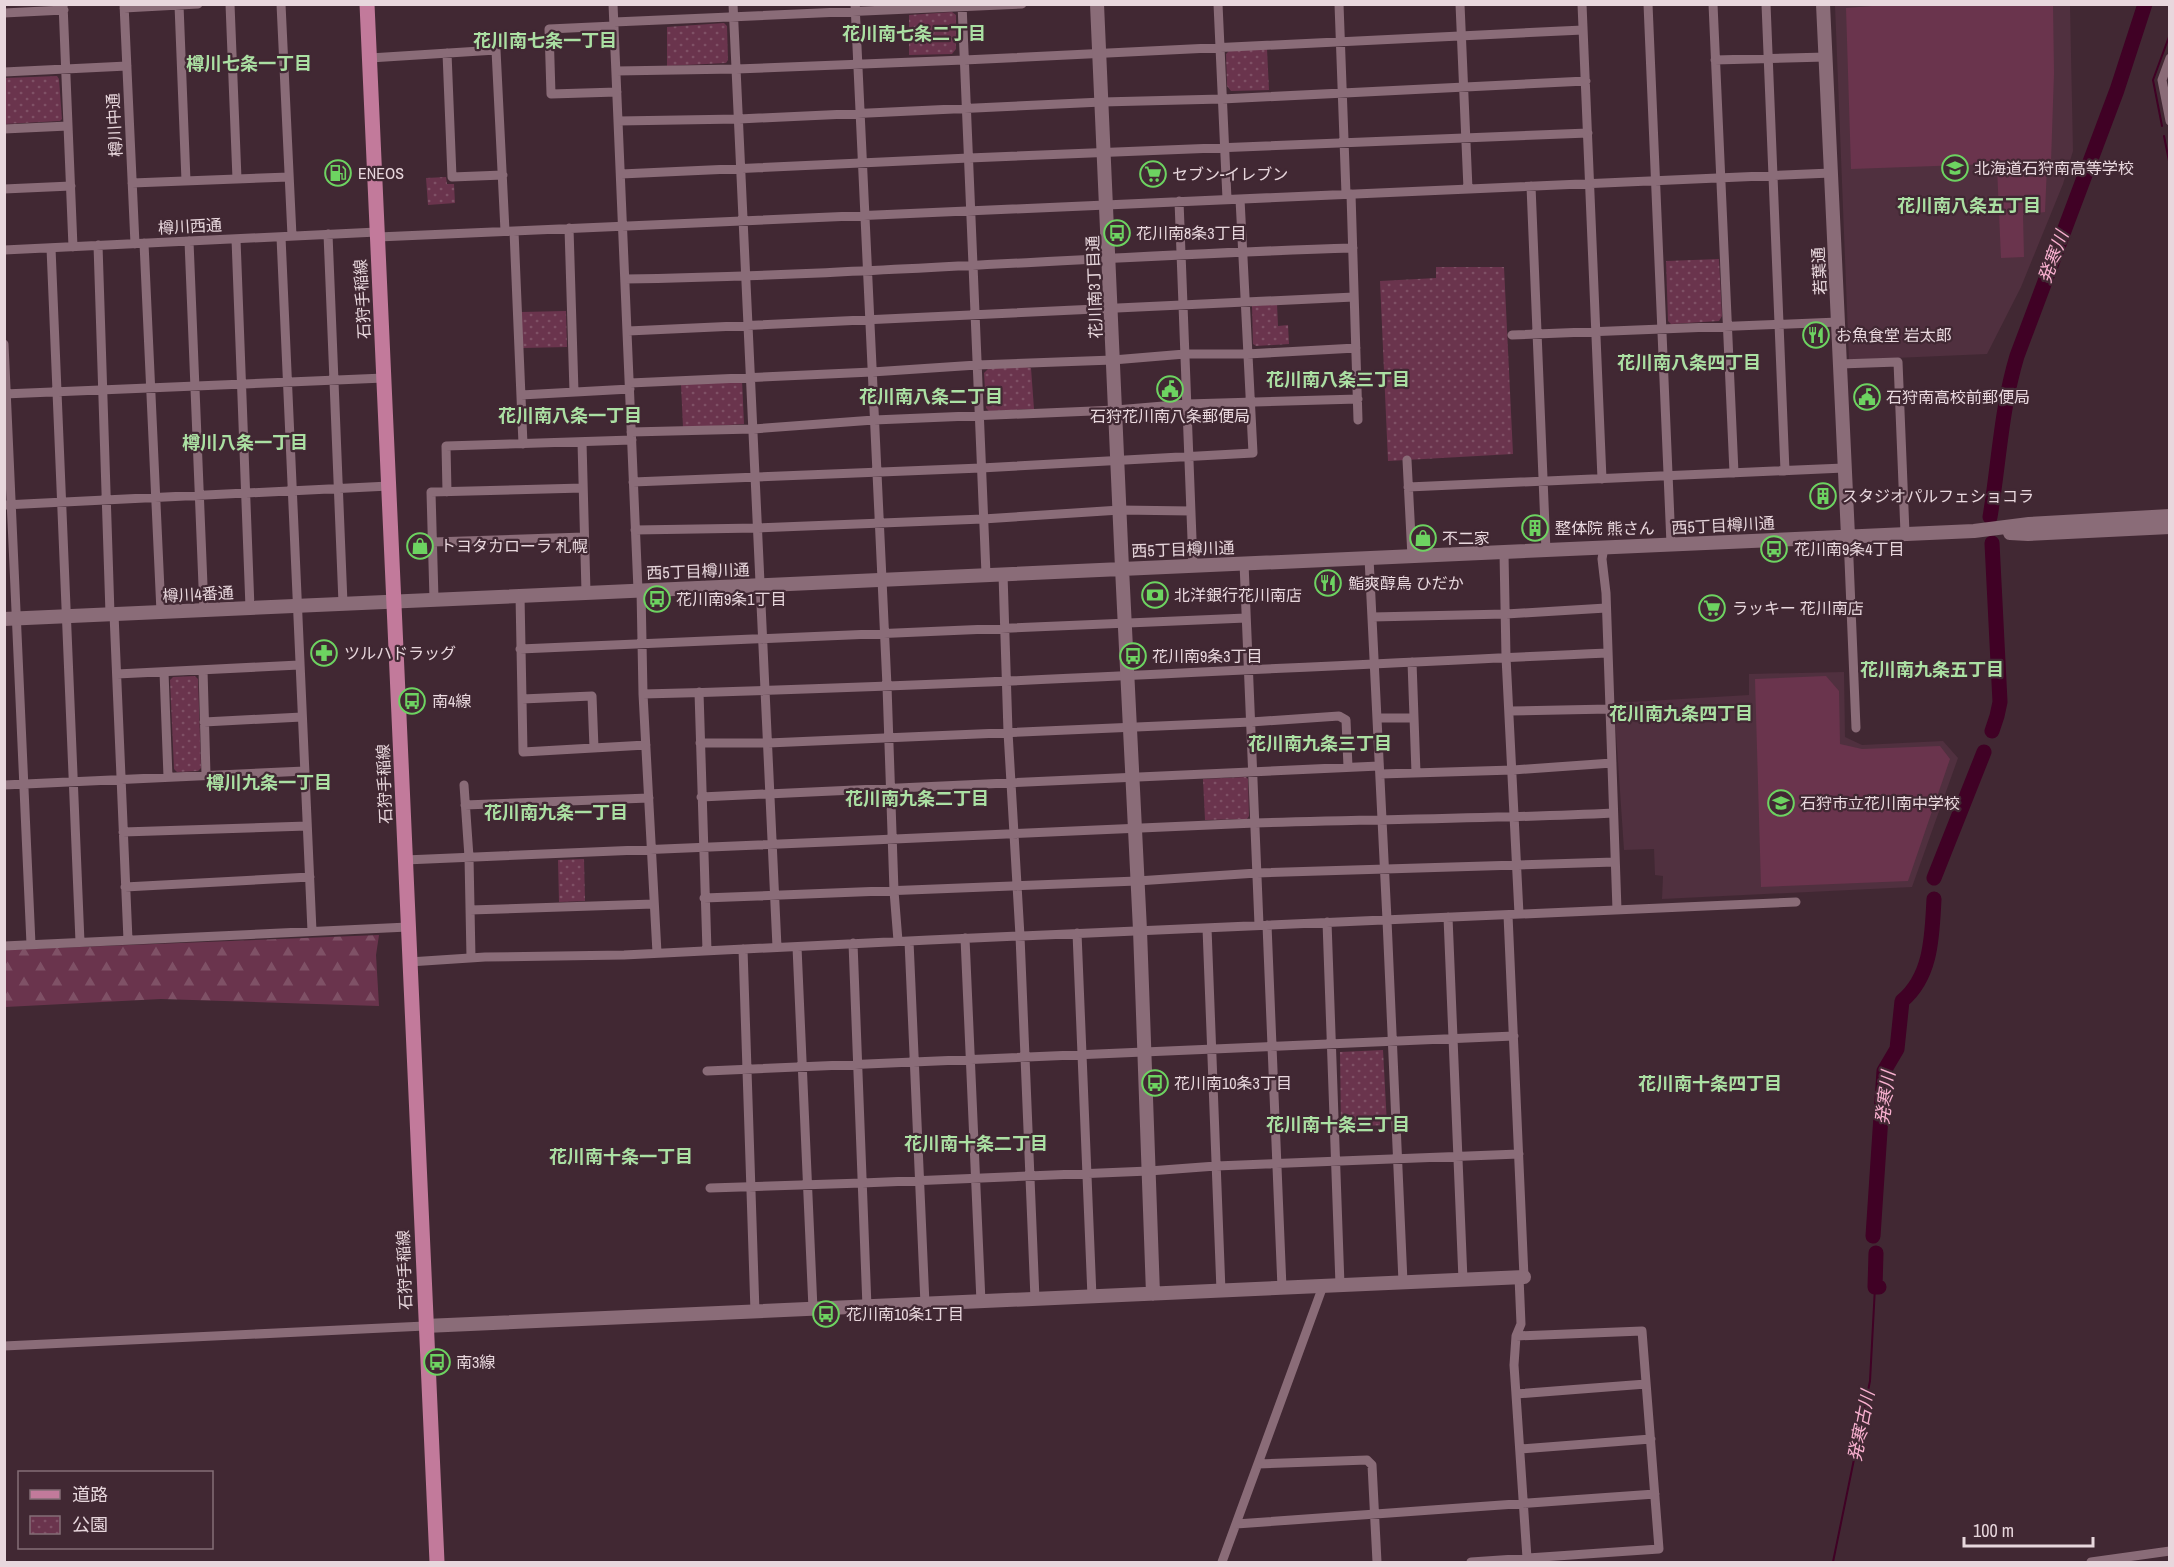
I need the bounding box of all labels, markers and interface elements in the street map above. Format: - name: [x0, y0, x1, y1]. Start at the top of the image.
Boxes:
- district label: 花川南七条二丁目: [842, 21, 986, 46]
- district label: 花川南七条一丁目: [473, 28, 617, 53]
- district label: 樽川七条一丁目: [186, 51, 312, 76]
- street label: 樽川中通: [101, 92, 127, 158]
- school or university icon: 北海道石狩南高等学校: [1940, 153, 1970, 183]
- place label: 北海道石狩南高等学校: [1974, 157, 2134, 179]
- fuel station icon: ENEOS: [323, 158, 353, 188]
- supermarket icon: セブン-イレブン: [1138, 159, 1168, 189]
- place label: ENEOS: [358, 162, 404, 184]
- place label: セブン-イレブン: [1172, 163, 1288, 185]
- district label: 花川南八条五丁目: [1897, 193, 2041, 218]
- street label: 樽川西通: [157, 213, 223, 239]
- bus stop icon: 花川南8条3丁目: [1102, 218, 1132, 248]
- place label: 花川南8条3丁目: [1136, 222, 1247, 244]
- water label: 発寒川: [2032, 225, 2075, 287]
- street label: 花川南3丁目通: [1081, 235, 1107, 339]
- street label: 若葉通: [1807, 246, 1831, 296]
- street label: 石狩手稲線: [349, 258, 375, 340]
- restaurant icon: お魚食堂 岩太郎: [1801, 320, 1831, 350]
- place label: お魚食堂 岩太郎: [1836, 324, 1952, 346]
- district label: 花川南八条四丁目: [1617, 350, 1761, 375]
- district label: 花川南八条三丁目: [1266, 367, 1410, 392]
- public building icon: 石狩花川南八条郵便局: [1155, 374, 1185, 404]
- public building icon: 石狩南高校前郵便局: [1852, 382, 1882, 412]
- district label: 花川南八条二丁目: [859, 384, 1003, 409]
- place label: 石狩南高校前郵便局: [1886, 386, 2030, 408]
- district label: 花川南八条一丁目: [498, 403, 642, 428]
- place label: 石狩花川南八条郵便局: [1090, 405, 1250, 427]
- district label: 樽川八条一丁目: [182, 430, 308, 455]
- building icon: スタジオパルフェショコラ: [1808, 481, 1838, 511]
- place label: スタジオパルフェショコラ: [1842, 485, 2034, 507]
- street label: 西5丁目樽川通: [1671, 511, 1775, 539]
- building icon: 整体院 熊さん: [1520, 513, 1550, 543]
- place label: 整体院 熊さん: [1555, 517, 1655, 539]
- shop icon: 不二家: [1408, 523, 1438, 553]
- place label: 不二家: [1442, 527, 1490, 549]
- shop icon: トヨタカローラ 札幌: [405, 531, 435, 561]
- bus stop icon: 花川南9条4丁目: [1759, 534, 1789, 564]
- place label: トヨタカローラ 札幌: [440, 535, 588, 557]
- street label: 西5丁目樽川通: [1131, 536, 1235, 562]
- place label: 花川南9条4丁目: [1794, 538, 1905, 560]
- street label: 西5丁目樽川通: [646, 558, 750, 584]
- restaurant icon: 鮨爽醇鳥 ひだか: [1313, 568, 1343, 598]
- place label: 鮨爽醇鳥 ひだか: [1348, 572, 1464, 594]
- bank icon: 北洋銀行花川南店: [1140, 580, 1170, 610]
- street label: 樽川4番通: [162, 581, 234, 607]
- bus stop icon: 花川南9条1丁目: [642, 584, 672, 614]
- place label: 北洋銀行花川南店: [1174, 584, 1302, 606]
- place label: 花川南9条1丁目: [676, 588, 787, 610]
- supermarket icon: ラッキー 花川南店: [1697, 593, 1727, 623]
- place label: ラッキー 花川南店: [1732, 597, 1864, 619]
- pharmacy icon: ツルハドラッグ: [309, 638, 339, 668]
- bus stop icon: 花川南9条3丁目: [1118, 641, 1148, 671]
- place label: ツルハドラッグ: [344, 642, 456, 664]
- place label: 花川南9条3丁目: [1152, 645, 1263, 667]
- district label: 花川南九条五丁目: [1860, 657, 2004, 682]
- bus stop icon: 南4線: [397, 686, 427, 716]
- place label: 南4線: [432, 690, 471, 712]
- district label: 花川南九条四丁目: [1609, 701, 1753, 726]
- district label: 花川南九条三丁目: [1248, 731, 1392, 756]
- street label: 石狩手稲線: [372, 744, 396, 824]
- district label: 樽川九条一丁目: [206, 770, 332, 795]
- district label: 花川南九条二丁目: [845, 786, 989, 811]
- school or university icon: 石狩市立花川南中学校: [1766, 788, 1796, 818]
- place label: 石狩市立花川南中学校: [1800, 792, 1960, 814]
- district label: 花川南九条一丁目: [484, 800, 628, 825]
- bus stop icon: 花川南10条3丁目: [1140, 1068, 1170, 1098]
- water label: 発寒川: [1869, 1068, 1901, 1126]
- district label: 花川南十条四丁目: [1638, 1071, 1782, 1096]
- place label: 花川南10条3丁目: [1174, 1072, 1292, 1094]
- district label: 花川南十条三丁目: [1266, 1112, 1410, 1137]
- district label: 花川南十条二丁目: [904, 1131, 1048, 1156]
- district label: 花川南十条一丁目: [549, 1144, 693, 1169]
- street label: 石狩手稲線: [392, 1230, 416, 1310]
- bus stop icon: 花川南10条1丁目: [811, 1299, 841, 1329]
- place label: 花川南10条1丁目: [846, 1303, 964, 1325]
- bus stop icon: 南3線: [422, 1347, 452, 1377]
- place label: 南3線: [456, 1351, 495, 1373]
- water label: 発寒古川: [1842, 1386, 1881, 1464]
- legend: [18, 1471, 213, 1549]
- text: 道路: [72, 1482, 108, 1507]
- scale bar: [1964, 1510, 2093, 1548]
- text: 公園: [72, 1512, 108, 1537]
- text: 100 m: [1973, 1518, 2014, 1543]

